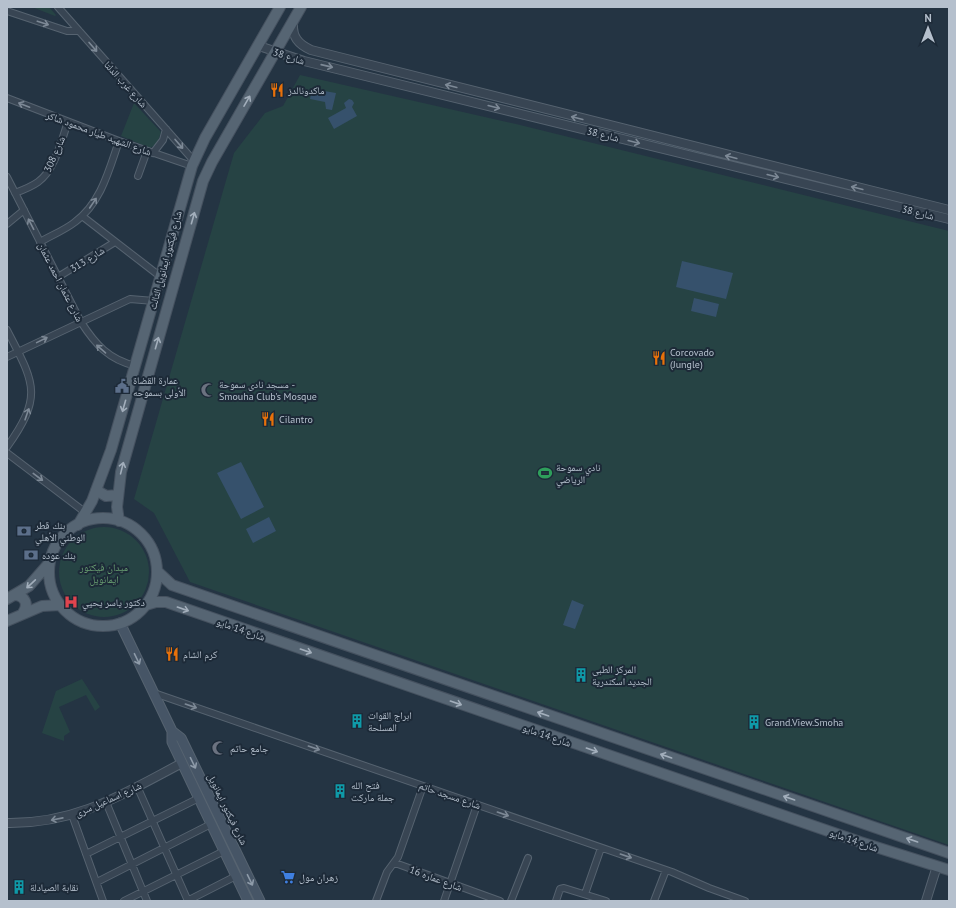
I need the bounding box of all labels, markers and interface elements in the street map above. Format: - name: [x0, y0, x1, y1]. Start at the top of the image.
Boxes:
- north arrow: [908, 8, 948, 48]
- text: N: [924, 11, 932, 25]
- one-way arrow: [36, 20, 48, 28]
- one-way arrow: [88, 42, 97, 52]
- street label: شارع 38: [271, 45, 307, 68]
- street label: شارع غرب الدلتا: [101, 58, 150, 111]
- one-way arrow: [320, 63, 333, 71]
- restaurant icon: ماكدونالدز: [269, 82, 285, 98]
- one-way arrow: [445, 82, 458, 89]
- place label: ماكدونالدز: [287, 84, 325, 97]
- one-way arrow: [244, 95, 252, 107]
- one-way arrow: [18, 100, 30, 108]
- one-way arrow: [487, 104, 500, 111]
- street label: شارع الشهيد طيار محمود شاكر: [43, 108, 154, 159]
- one-way arrow: [571, 114, 584, 121]
- street label: شارع 38: [585, 124, 621, 145]
- street label: شارع 308: [41, 134, 68, 174]
- one-way arrow: [627, 138, 640, 146]
- one-way arrow: [174, 139, 184, 149]
- one-way arrow: [724, 152, 737, 160]
- one-way arrow: [767, 173, 780, 180]
- one-way arrow: [851, 184, 864, 191]
- one-way arrow: [89, 197, 98, 208]
- street label: شارع 38: [900, 202, 936, 223]
- street label: شارع فيكتور ايمانويل الثالث: [146, 209, 185, 311]
- one-way arrow: [190, 212, 197, 225]
- one-way arrow: [27, 218, 34, 230]
- street label: شارع عثمان احمد عثمان: [35, 241, 86, 324]
- street label: شارع 313: [68, 244, 107, 275]
- one-way arrow: [36, 336, 48, 343]
- one-way arrow: [154, 337, 161, 350]
- one-way arrow: [96, 344, 106, 353]
- place label: Corcovado (Jungle): [670, 346, 714, 371]
- restaurant icon: Corcovado (Jungle): [651, 350, 667, 366]
- place label: عمارة القضاة الأولى بسموحه: [133, 374, 186, 399]
- public building icon: عمارة القضاة الأولى بسموحه: [114, 378, 130, 394]
- place label: مسجد نادى سموحة - Smouha Club's Mosque: [219, 378, 317, 403]
- mosque icon: مسجد نادى سموحة - Smouha Club's Mosque: [200, 382, 216, 398]
- one-way arrow: [120, 399, 127, 412]
- one-way arrow: [24, 408, 32, 420]
- restaurant icon: Cilantro: [260, 411, 276, 427]
- place label: Cilantro: [279, 413, 313, 426]
- place label: نادي سموحة الرياضي: [556, 461, 601, 488]
- one-way arrow: [119, 462, 126, 475]
- sports icon: نادي سموحة الرياضي: [537, 465, 553, 481]
- one-way arrow: [32, 472, 43, 481]
- place label: بنك قطر الوطني الأهلي: [34, 519, 85, 546]
- bank icon: بنك قطر الوطني الأهلي: [16, 523, 32, 539]
- bank icon: بنك عوده: [23, 547, 39, 563]
- place label: بنك عوده: [42, 549, 76, 562]
- park label: ميدان فيكتور ايمانويل: [79, 561, 129, 586]
- one-way arrow: [26, 579, 36, 588]
- hospital icon: دكتور ياسر يحيي: [63, 594, 79, 610]
- place label: دكتور ياسر يحيي: [82, 596, 145, 611]
- one-way arrow: [177, 605, 189, 613]
- street label: شارع 14 مايو: [215, 615, 267, 644]
- restaurant icon: كرم الشام: [164, 646, 180, 662]
- place label: كرم الشام: [183, 648, 217, 662]
- one-way arrow: [300, 648, 313, 655]
- one-way arrow: [134, 652, 141, 664]
- place label: المركز الطبى الجديد اسكندرية: [592, 663, 652, 688]
- building icon: المركز الطبى الجديد اسكندرية: [573, 667, 589, 683]
- one-way arrow: [449, 700, 462, 707]
- one-way arrow: [184, 702, 196, 710]
- place label: ابراج القوات المسلحة: [368, 709, 412, 734]
- one-way arrow: [537, 710, 550, 717]
- building icon: ابراج القوات المسلحة: [349, 713, 365, 729]
- building icon: Grand.View.Smoha: [746, 714, 762, 730]
- place label: Grand.View.Smoha: [765, 716, 843, 729]
- street label: شارع 14 مايو: [521, 721, 573, 750]
- mosque icon: جامع حاتم: [211, 740, 227, 756]
- place label: جامع حاتم: [230, 742, 269, 756]
- one-way arrow: [307, 745, 319, 753]
- one-way arrow: [585, 747, 598, 754]
- one-way arrow: [660, 752, 673, 759]
- one-way arrow: [190, 756, 197, 768]
- street label: شارع فيكتور ايمانويل: [205, 771, 251, 848]
- street label: شارع اسماعيل سرى: [73, 779, 144, 820]
- place label: فتح الله جملة ماركت: [351, 779, 395, 804]
- street label: شارع مسجد حاتم: [417, 779, 483, 813]
- building icon: فتح الله جملة ماركت: [332, 783, 348, 799]
- one-way arrow: [783, 794, 796, 801]
- one-way arrow: [496, 810, 508, 818]
- one-way arrow: [51, 815, 64, 823]
- street label: شارع 14 مايو: [828, 826, 880, 855]
- one-way arrow: [906, 836, 918, 844]
- one-way arrow: [619, 853, 632, 860]
- street label: شارع عماره 16: [408, 863, 464, 894]
- supermarket icon: زهران مول: [280, 869, 296, 885]
- place label: زهران مول: [299, 871, 338, 884]
- one-way arrow: [247, 873, 254, 885]
- building icon: نقابة الصيادلة: [11, 879, 27, 895]
- place label: نقابة الصيادلة: [30, 881, 79, 894]

